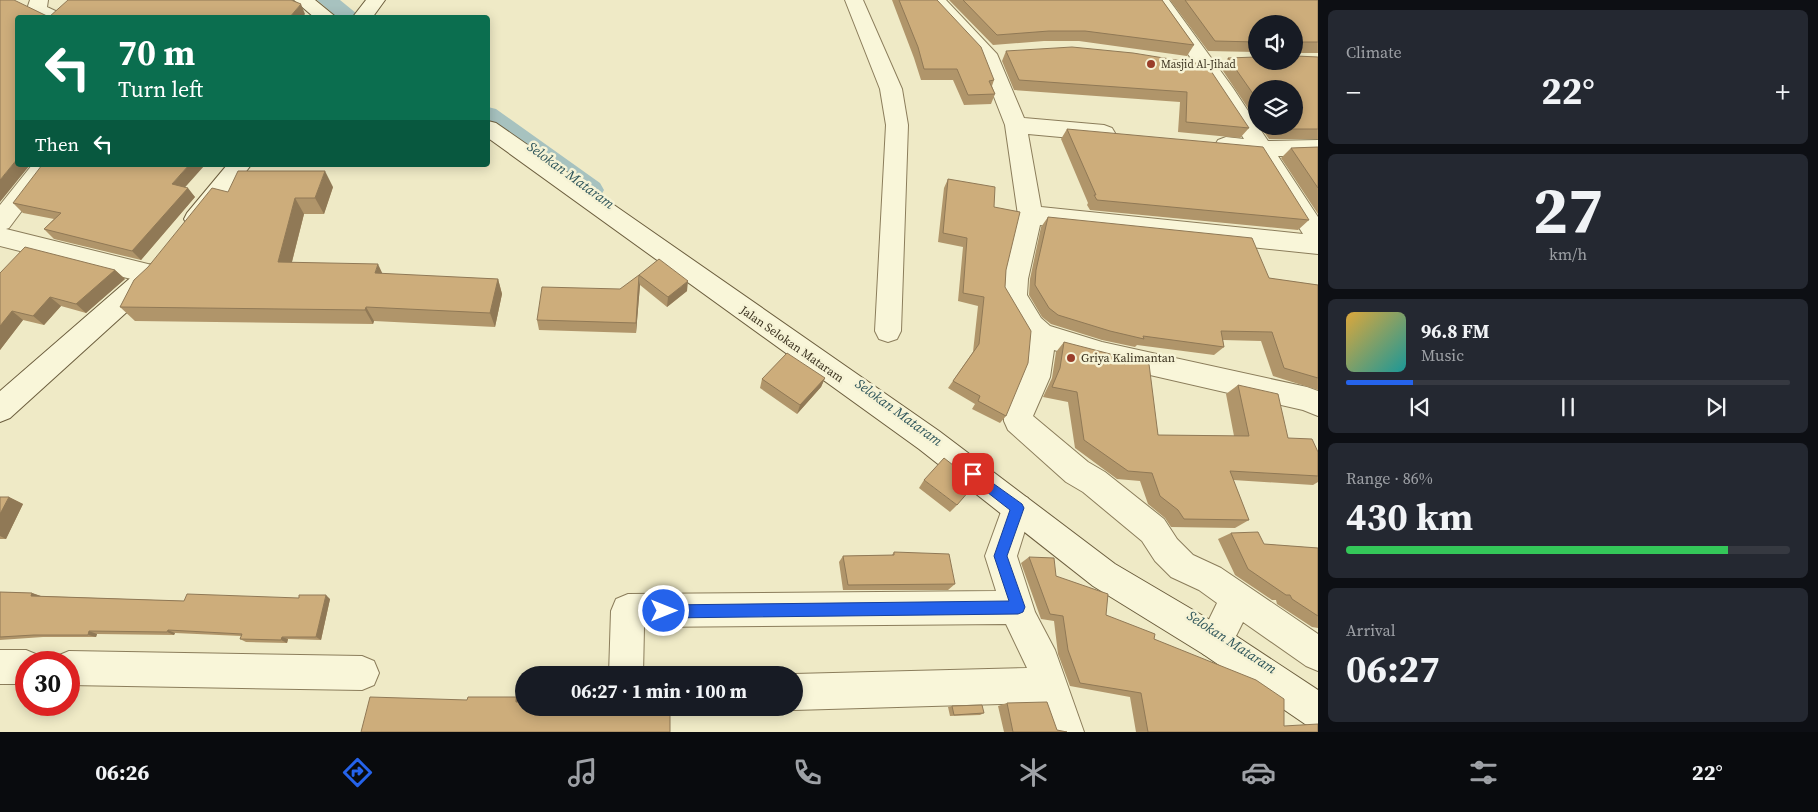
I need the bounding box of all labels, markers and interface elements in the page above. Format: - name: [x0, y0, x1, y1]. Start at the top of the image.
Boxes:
- map controls: [1248, 15, 1303, 135]
- button: sound: [1248, 15, 1303, 70]
- text: 70 m: [118, 29, 195, 77]
- icon: left: [35, 35, 100, 100]
- text: Climate: [1346, 41, 1402, 63]
- place label: Masjid Al-Jihad: [1161, 57, 1236, 72]
- marker: Masjid Al-Jihad: [1145, 58, 1157, 70]
- text: 22°: [1541, 65, 1595, 117]
- text: −: [1346, 73, 1361, 111]
- text: +: [1775, 73, 1790, 111]
- text: Turn left: [118, 74, 203, 104]
- button: layers: [1248, 80, 1303, 135]
- icon: left: [89, 130, 117, 158]
- text: Then: [35, 131, 79, 157]
- water label: Selokan Mataram: [523, 137, 619, 214]
- text: 27: [1533, 166, 1603, 255]
- text: km/h: [1549, 243, 1587, 265]
- street label: Jalan Selokan Mataram: [736, 302, 847, 386]
- text: 96.8 FM: [1421, 318, 1490, 344]
- text: Music: [1421, 344, 1464, 366]
- place label: Griya Kalimantan: [1081, 350, 1175, 366]
- marker: Griya Kalimantan: [1065, 352, 1077, 364]
- water label: Selokan Mataram: [851, 374, 947, 451]
- icon: previous: [1406, 393, 1434, 421]
- icon: pause: [1554, 393, 1582, 421]
- icon: next: [1702, 393, 1730, 421]
- pin: [952, 453, 994, 495]
- icon: arrive: [959, 460, 987, 488]
- text: Range · 86%: [1346, 467, 1433, 489]
- text: 430 km: [1346, 491, 1473, 543]
- position arrow: [637, 584, 689, 636]
- water label: Selokan Mataram: [1183, 605, 1281, 679]
- text: Arrival: [1346, 619, 1395, 641]
- text: 06:27: [1346, 643, 1440, 695]
- speed limit sign: 30: [15, 651, 80, 716]
- text: 06:27 · 1 min · 100 m: [571, 678, 747, 704]
- icon: directions: [340, 755, 375, 790]
- icon: music: [565, 755, 600, 790]
- icon: phone: [790, 755, 825, 790]
- icon: climate: [1016, 755, 1051, 790]
- icon: car: [1241, 755, 1276, 790]
- icon: filters: [1466, 755, 1501, 790]
- text: 06:26: [95, 757, 149, 787]
- text: 22°: [1692, 757, 1723, 787]

